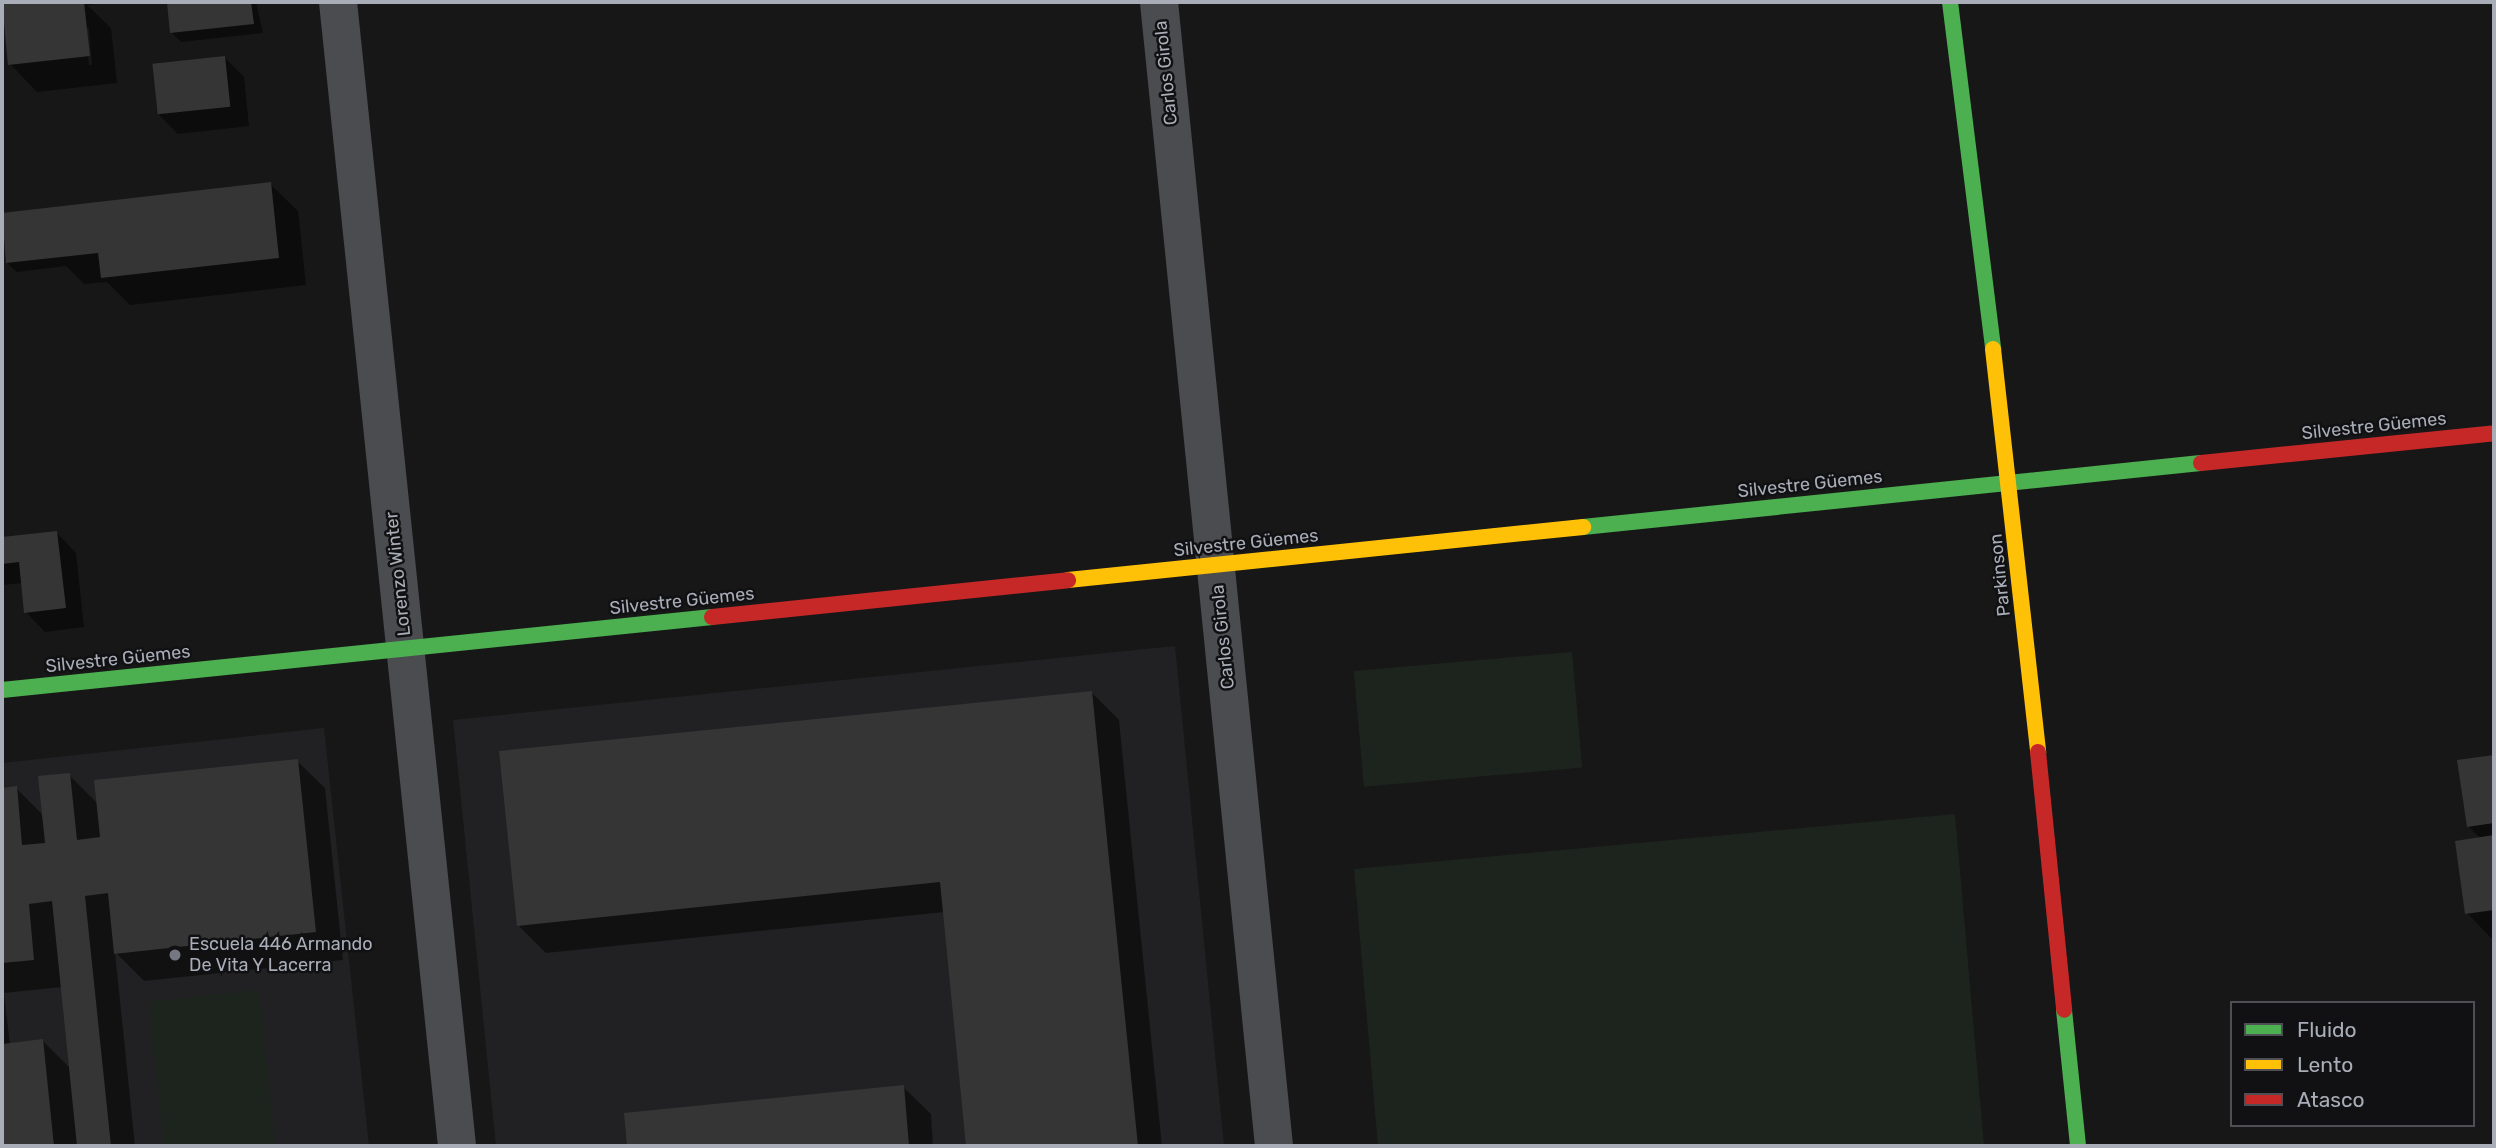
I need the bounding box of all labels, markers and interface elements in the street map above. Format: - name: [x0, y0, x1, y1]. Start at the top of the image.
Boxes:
- street label: Carlos Girola: [1150, 20, 1182, 126]
- street label: Silvestre Güemes: [2301, 408, 2447, 444]
- street label: Silvestre Güemes: [1737, 466, 1883, 502]
- street label: Lorenzo Winter: [381, 511, 415, 637]
- street label: Silvestre Güemes: [1173, 525, 1319, 561]
- street label: Parkinson: [1985, 533, 2015, 617]
- street label: Silvestre Güemes: [609, 583, 755, 619]
- street label: Carlos Girola: [1207, 584, 1239, 690]
- street label: Silvestre Güemes: [45, 641, 191, 677]
- place label: Escuela 446 Armando De Vita Y Lacerra: [189, 934, 373, 976]
- marker: Escuela 446 Armando De Vita Y Lacerra: [167, 947, 183, 963]
- legend: [2230, 1001, 2475, 1127]
- text: Fluido: [2297, 1017, 2357, 1042]
- text: Lento: [2297, 1052, 2353, 1077]
- text: Atasco: [2297, 1087, 2365, 1112]

